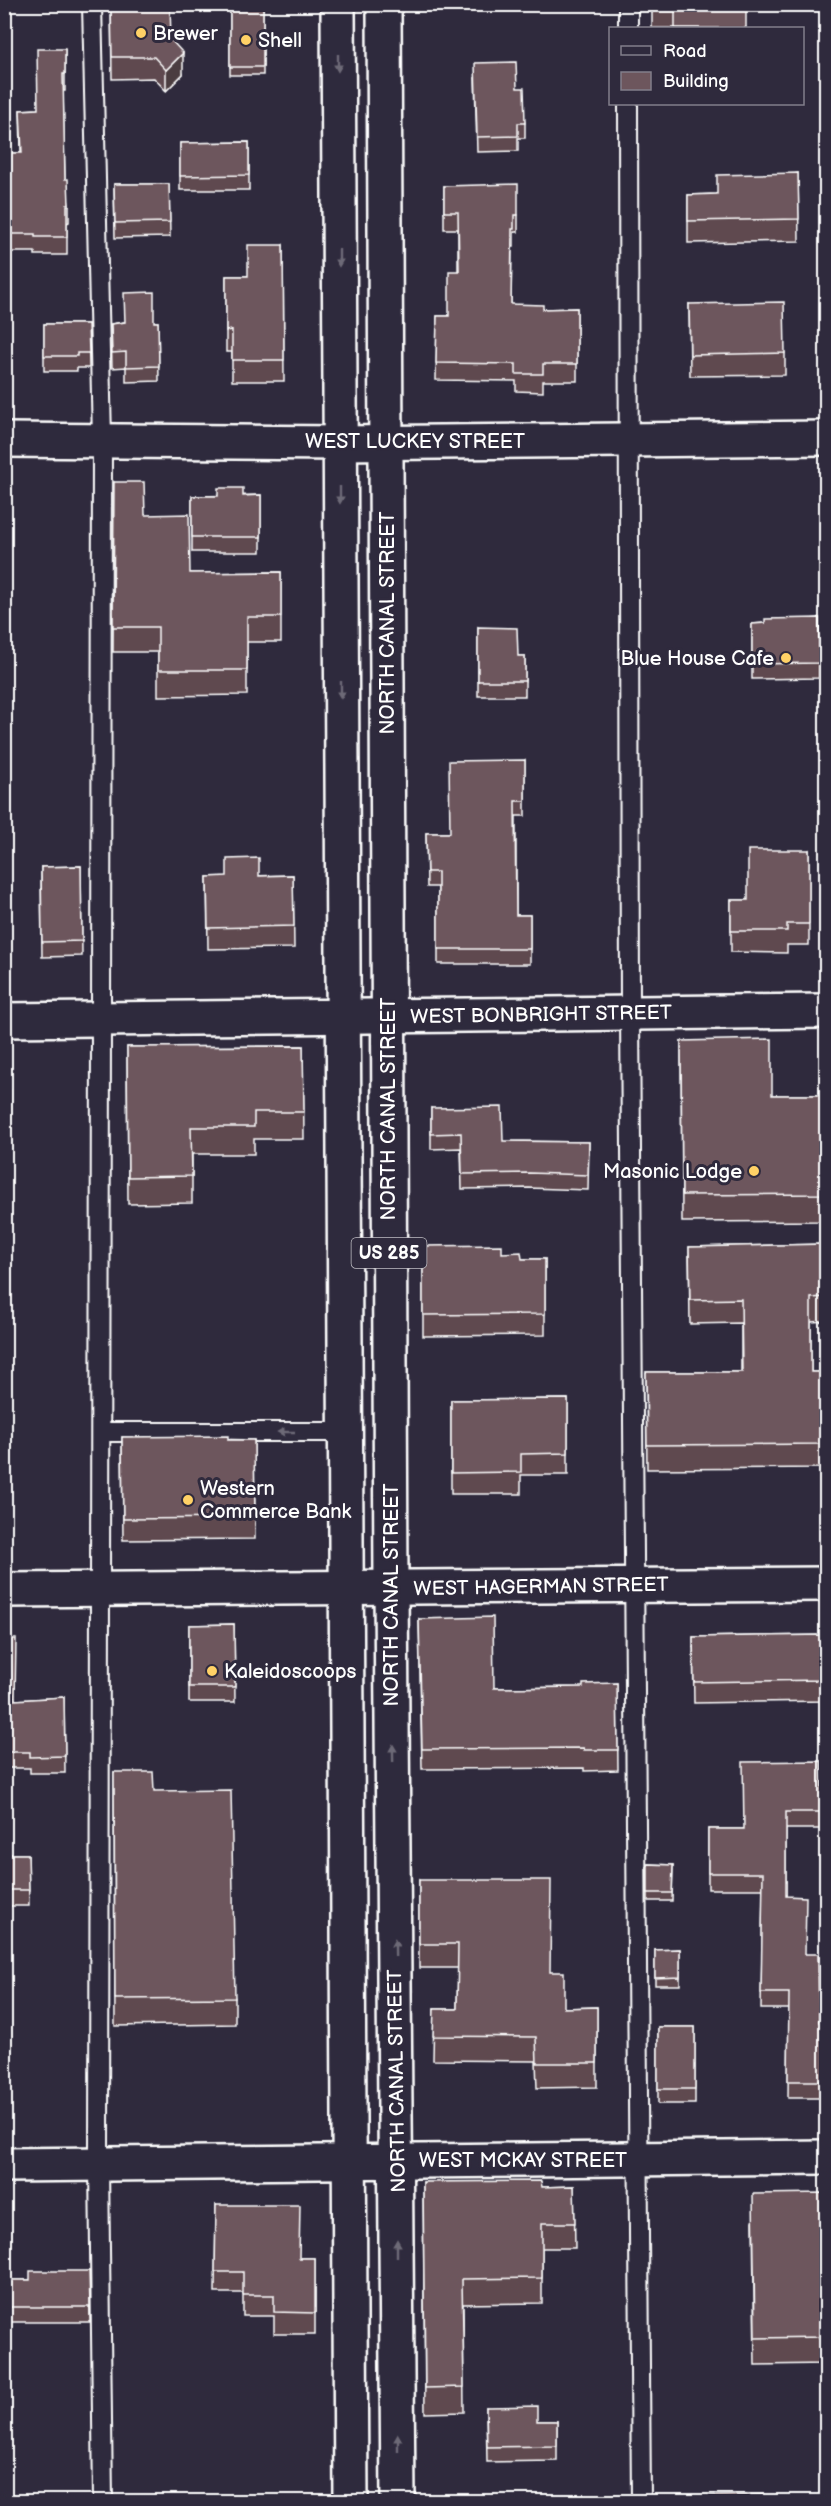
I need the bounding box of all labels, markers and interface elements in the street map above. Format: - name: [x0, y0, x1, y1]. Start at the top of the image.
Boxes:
- place label: Brewer: [153, 22, 219, 46]
- marker: Brewer: [134, 26, 148, 40]
- legend: [609, 27, 804, 105]
- place label: Shell: [258, 29, 302, 53]
- marker: Shell: [239, 33, 253, 47]
- text: Road: [663, 41, 707, 62]
- one-way arrow: [333, 53, 343, 72]
- text: Building: [663, 71, 729, 92]
- one-way arrow: [334, 248, 344, 267]
- street label: WEST LUCKEY STREET: [305, 430, 525, 454]
- one-way arrow: [335, 485, 345, 504]
- street label: NORTH CANAL STREET: [376, 511, 400, 735]
- place label: Blue House Cafe: [621, 647, 774, 671]
- marker: Blue House Cafe: [779, 651, 793, 665]
- one-way arrow: [336, 680, 346, 699]
- street label: NORTH CANAL STREET: [377, 997, 401, 1221]
- street label: WEST BONBRIGHT STREET: [410, 1001, 672, 1029]
- place label: Masonic Lodge: [603, 1160, 742, 1184]
- marker: Masonic Lodge: [747, 1164, 761, 1178]
- road number: US 285: [352, 1238, 426, 1268]
- one-way arrow: [276, 1427, 295, 1437]
- place label: Western Commerce Bank: [200, 1477, 352, 1524]
- street label: NORTH CANAL STREET: [380, 1483, 404, 1707]
- marker: Western Commerce Bank: [181, 1493, 195, 1507]
- street label: WEST HAGERMAN STREET: [413, 1573, 669, 1601]
- place label: Kaleidoscoops: [224, 1660, 357, 1684]
- marker: Kaleidoscoops: [205, 1664, 219, 1678]
- one-way arrow: [388, 1744, 398, 1763]
- one-way arrow: [390, 1939, 400, 1958]
- street label: NORTH CANAL STREET: [383, 1969, 411, 2193]
- street label: WEST MCKAY STREET: [419, 2149, 627, 2173]
- one-way arrow: [392, 2239, 402, 2258]
- one-way arrow: [393, 2434, 403, 2453]

